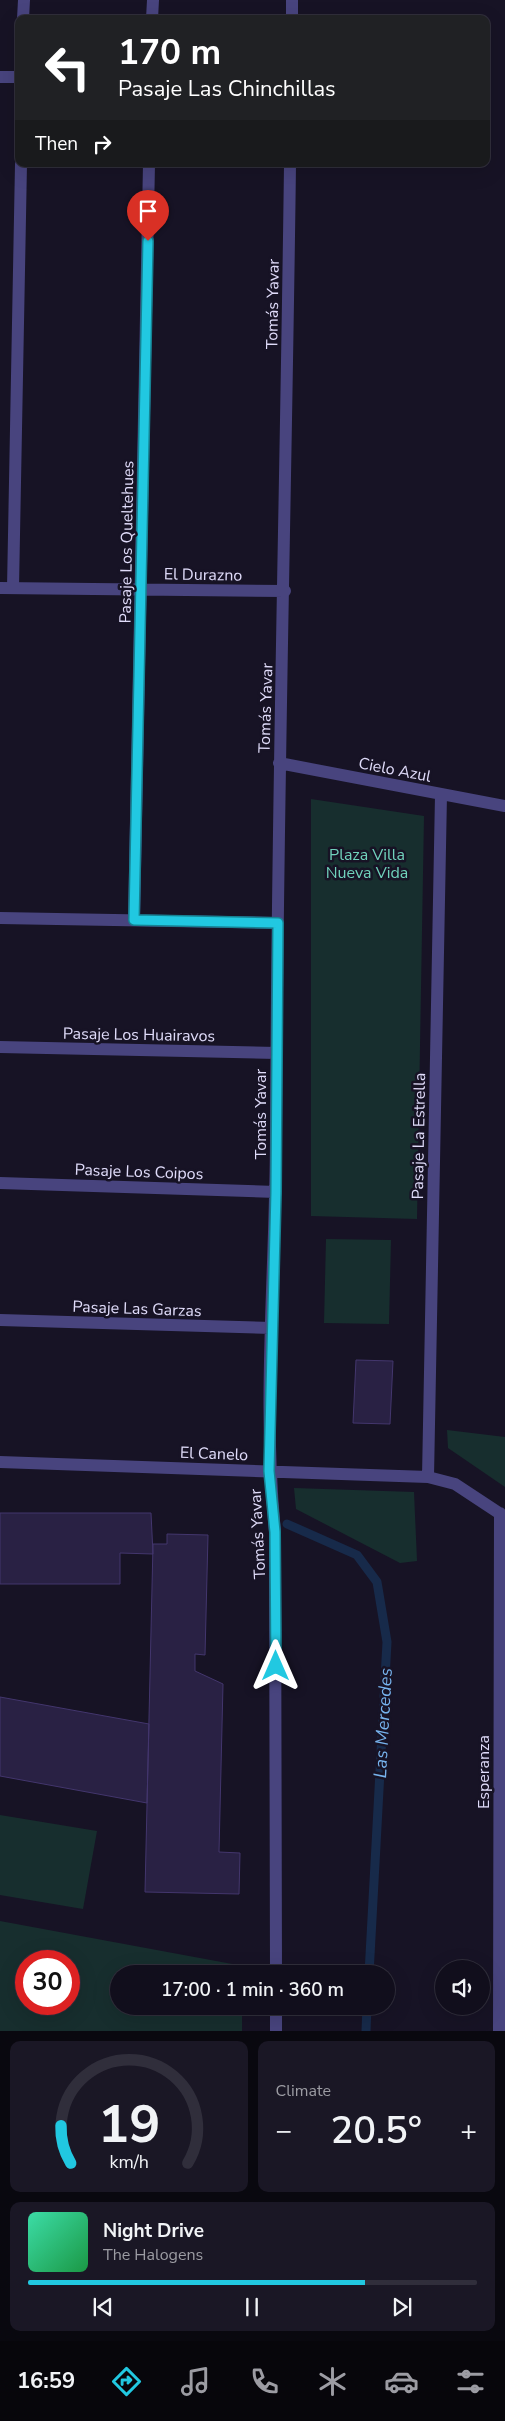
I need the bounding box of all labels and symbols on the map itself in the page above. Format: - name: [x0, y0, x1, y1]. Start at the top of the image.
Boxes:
- pin: [127, 190, 169, 241]
- street label: Tomás Yavar: [261, 258, 285, 349]
- street label: Pasaje Los Queltehues: [115, 460, 139, 624]
- street label: El Durazno: [164, 563, 243, 587]
- street label: Tomás Yavar: [253, 662, 279, 754]
- street label: Cielo Azul: [357, 752, 433, 788]
- park label: Plaza Villa Nueva Vida: [326, 844, 408, 884]
- street label: Pasaje Los Huairavos: [63, 1023, 215, 1047]
- street label: Tomás Yavar: [250, 1069, 272, 1159]
- street label: Pasaje La Estrella: [407, 1073, 431, 1199]
- street label: Pasaje Los Coipos: [74, 1159, 204, 1185]
- street label: Pasaje Las Garzas: [72, 1296, 202, 1322]
- street label: El Canelo: [179, 1442, 249, 1466]
- street label: Tomás Yavar: [245, 1488, 271, 1580]
- position arrow: [249, 1639, 301, 1691]
- water label: Las Mercedes: [368, 1667, 398, 1779]
- street label: Esperanza: [473, 1735, 495, 1809]
- speed limit sign: 30: [15, 1950, 80, 2015]

